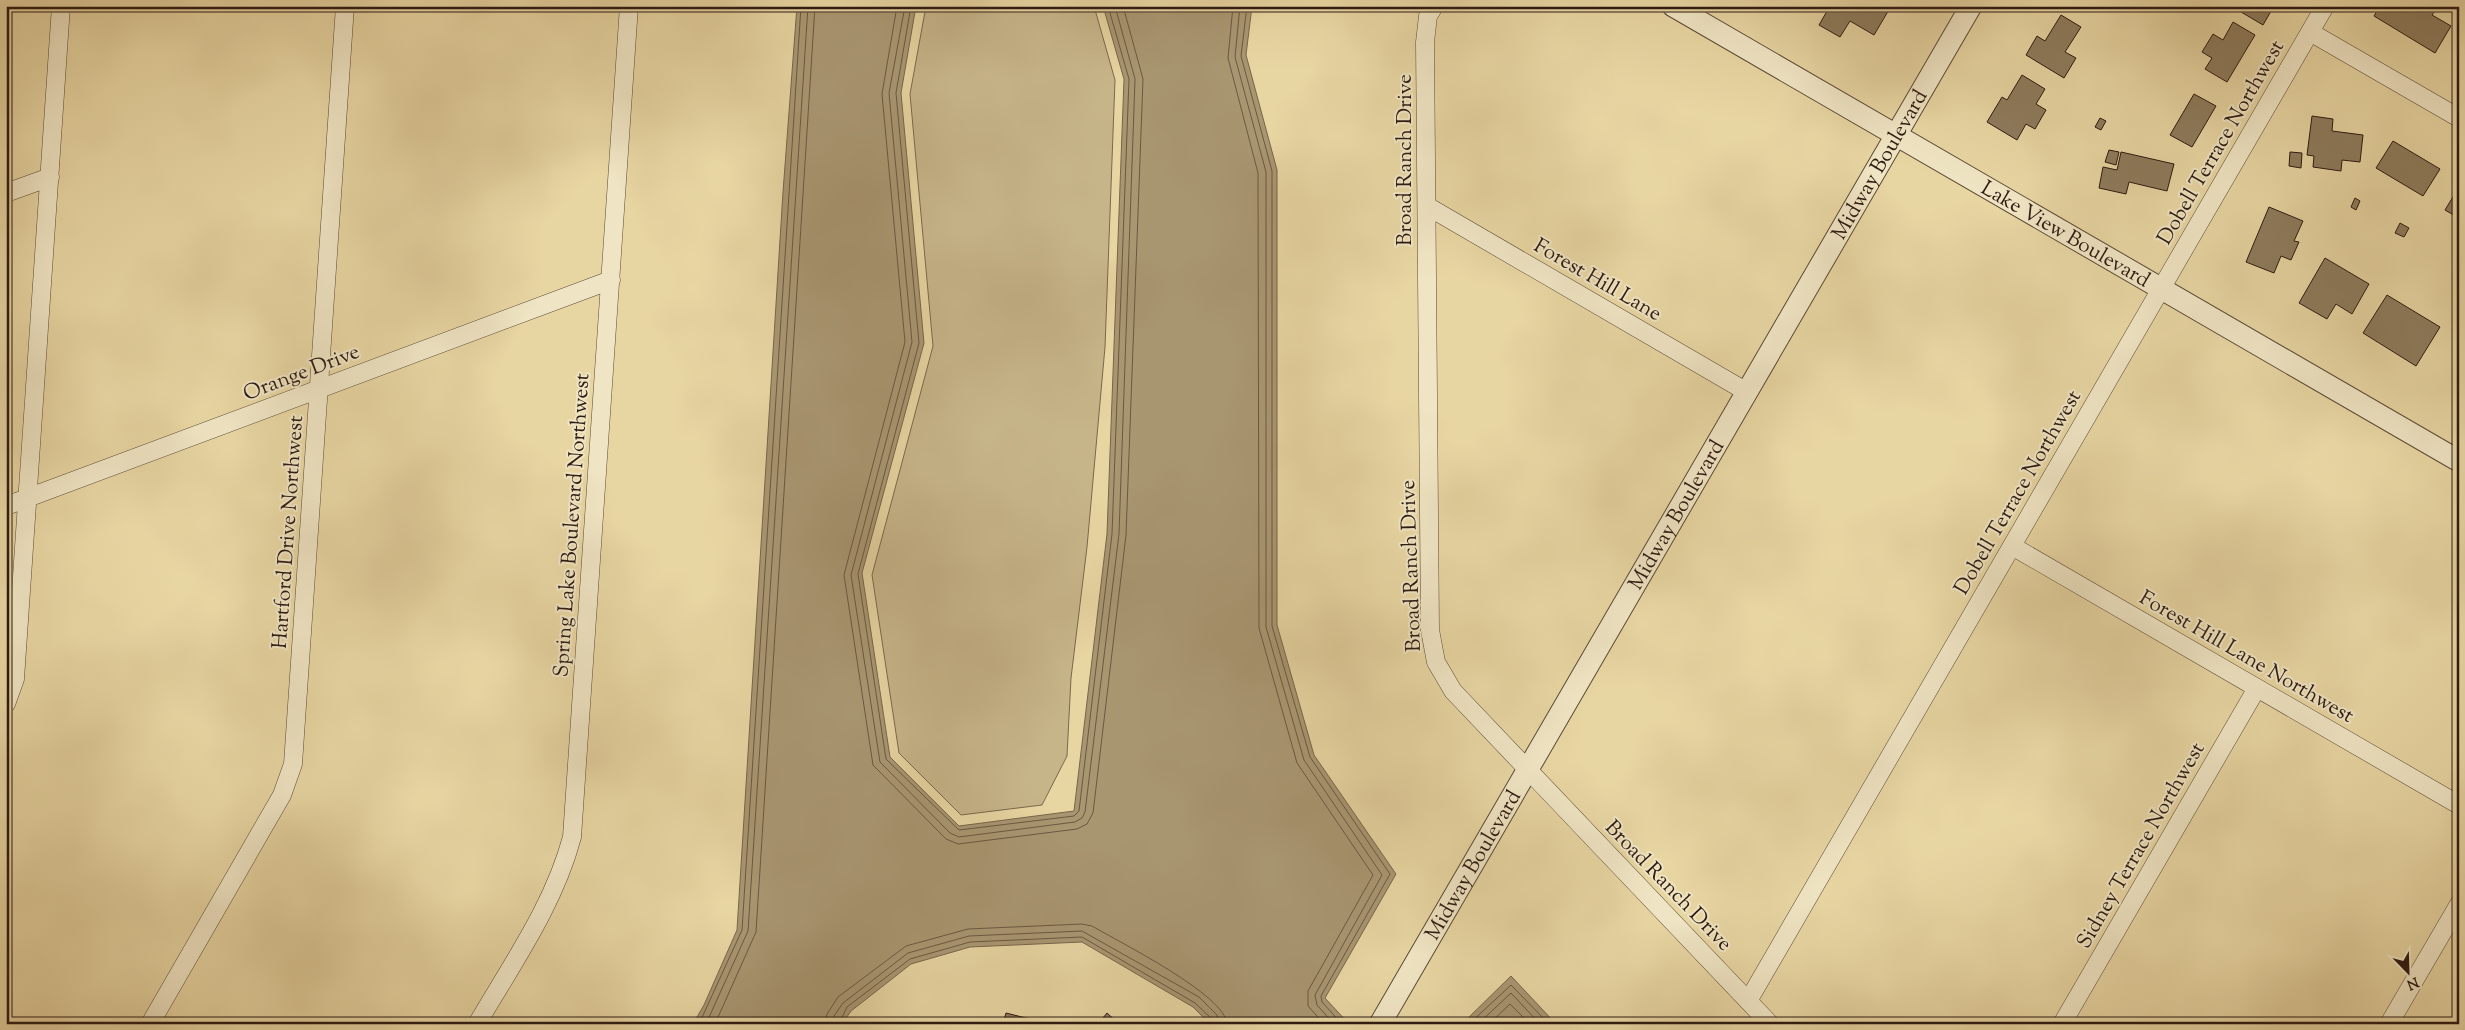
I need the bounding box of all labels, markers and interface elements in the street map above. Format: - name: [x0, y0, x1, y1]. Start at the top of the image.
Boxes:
- street label: Dobell Terrace Northwest: [2151, 35, 2293, 251]
- street label: Broad Ranch Drive: [1391, 74, 1421, 246]
- street label: Midway Boulevard: [1825, 85, 1936, 246]
- street label: Lake View Boulevard: [1975, 174, 2155, 296]
- street label: Forest Hill Lane: [1527, 232, 1667, 330]
- street label: Orange Drive: [239, 338, 364, 410]
- street label: Spring Lake Boulevard Northwest: [547, 372, 599, 678]
- street label: Dobell Terrace Northwest: [1948, 385, 2090, 601]
- street label: Hartford Drive Northwest: [266, 414, 312, 650]
- street label: Midway Boulevard: [1622, 435, 1733, 596]
- street label: Broad Ranch Drive: [1394, 479, 1430, 652]
- street label: Forest Hill Lane Northwest: [2133, 584, 2359, 732]
- street label: Sidney Terrace Northwest: [2070, 737, 2213, 955]
- street label: Midway Boulevard: [1419, 785, 1530, 946]
- street label: Broad Ranch Drive: [1597, 814, 1738, 959]
- north arrow: [2382, 948, 2432, 998]
- text: N: [2403, 971, 2421, 994]

